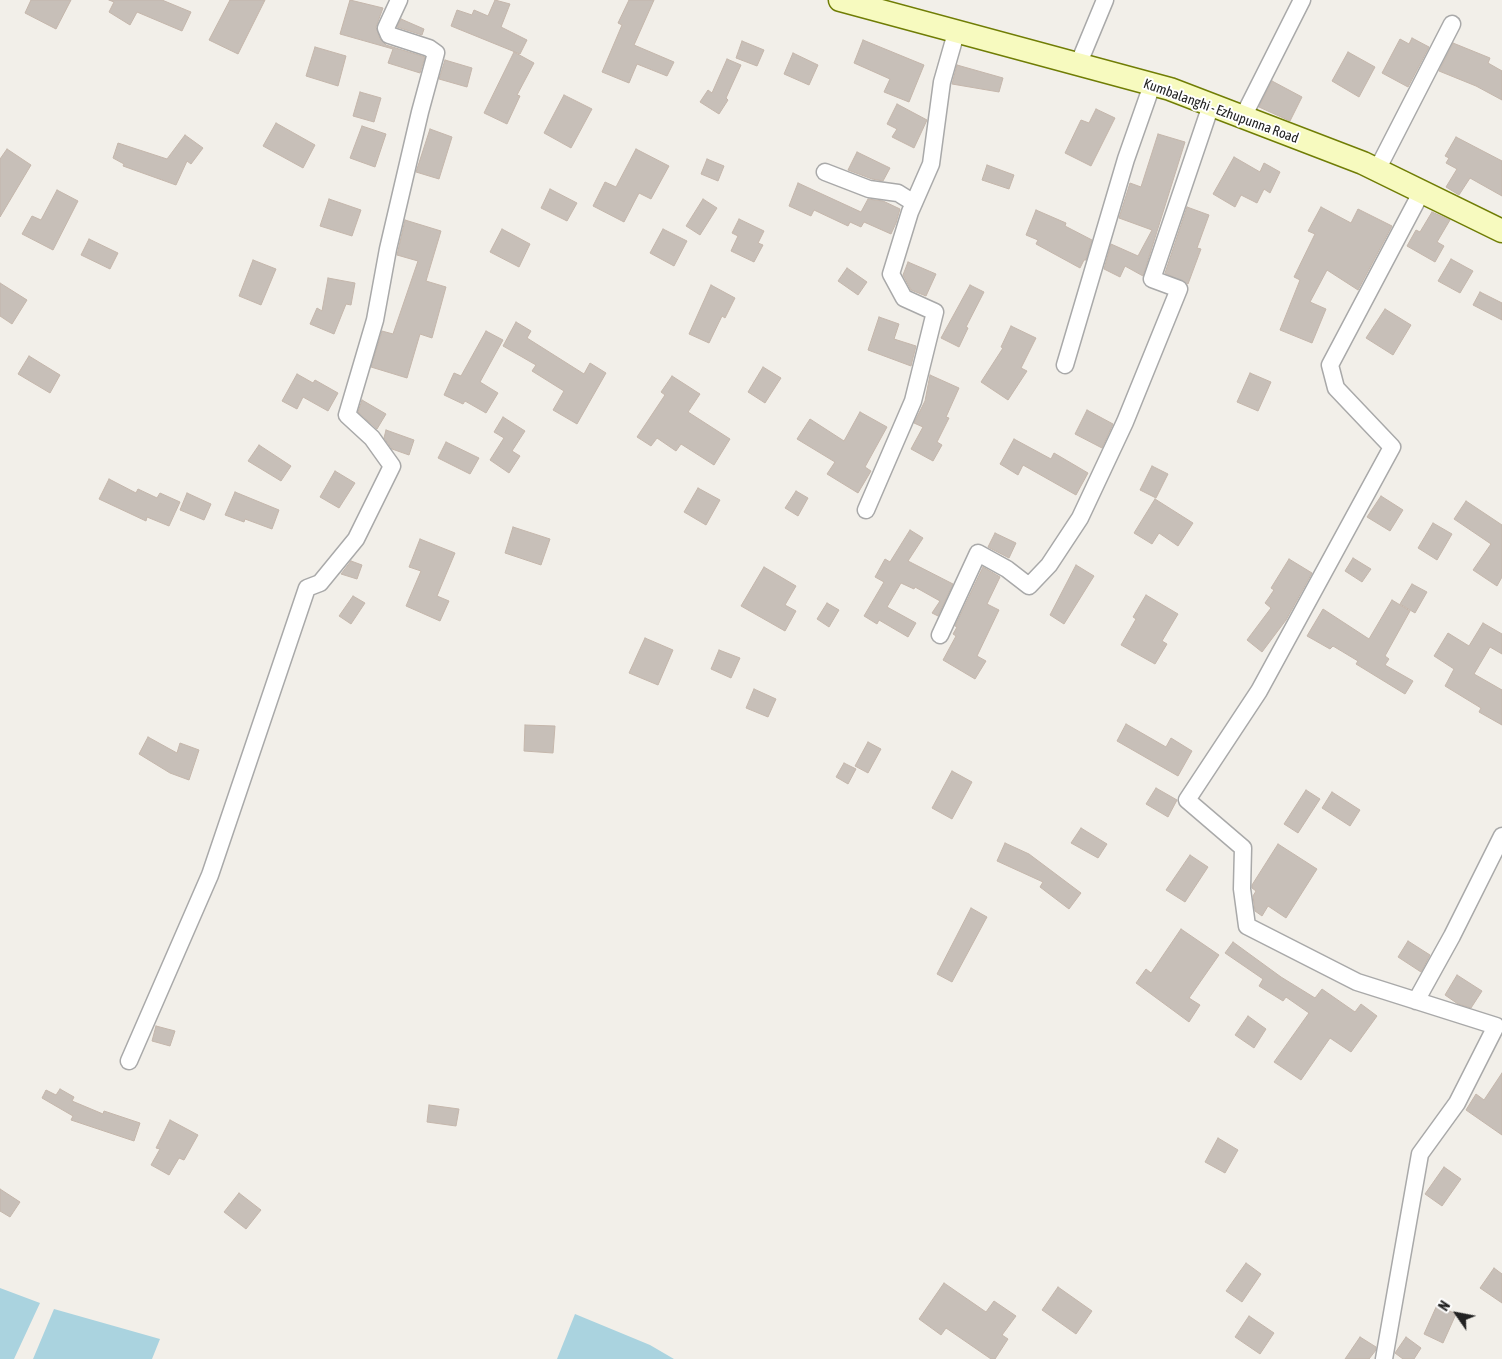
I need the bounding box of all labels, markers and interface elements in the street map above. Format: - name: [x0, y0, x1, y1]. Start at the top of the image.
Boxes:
- street label: Kumbalanghi - Ezhupunna Road: [1141, 75, 1301, 147]
- north arrow: [1432, 1289, 1482, 1339]
- text: N: [1435, 1298, 1453, 1314]

